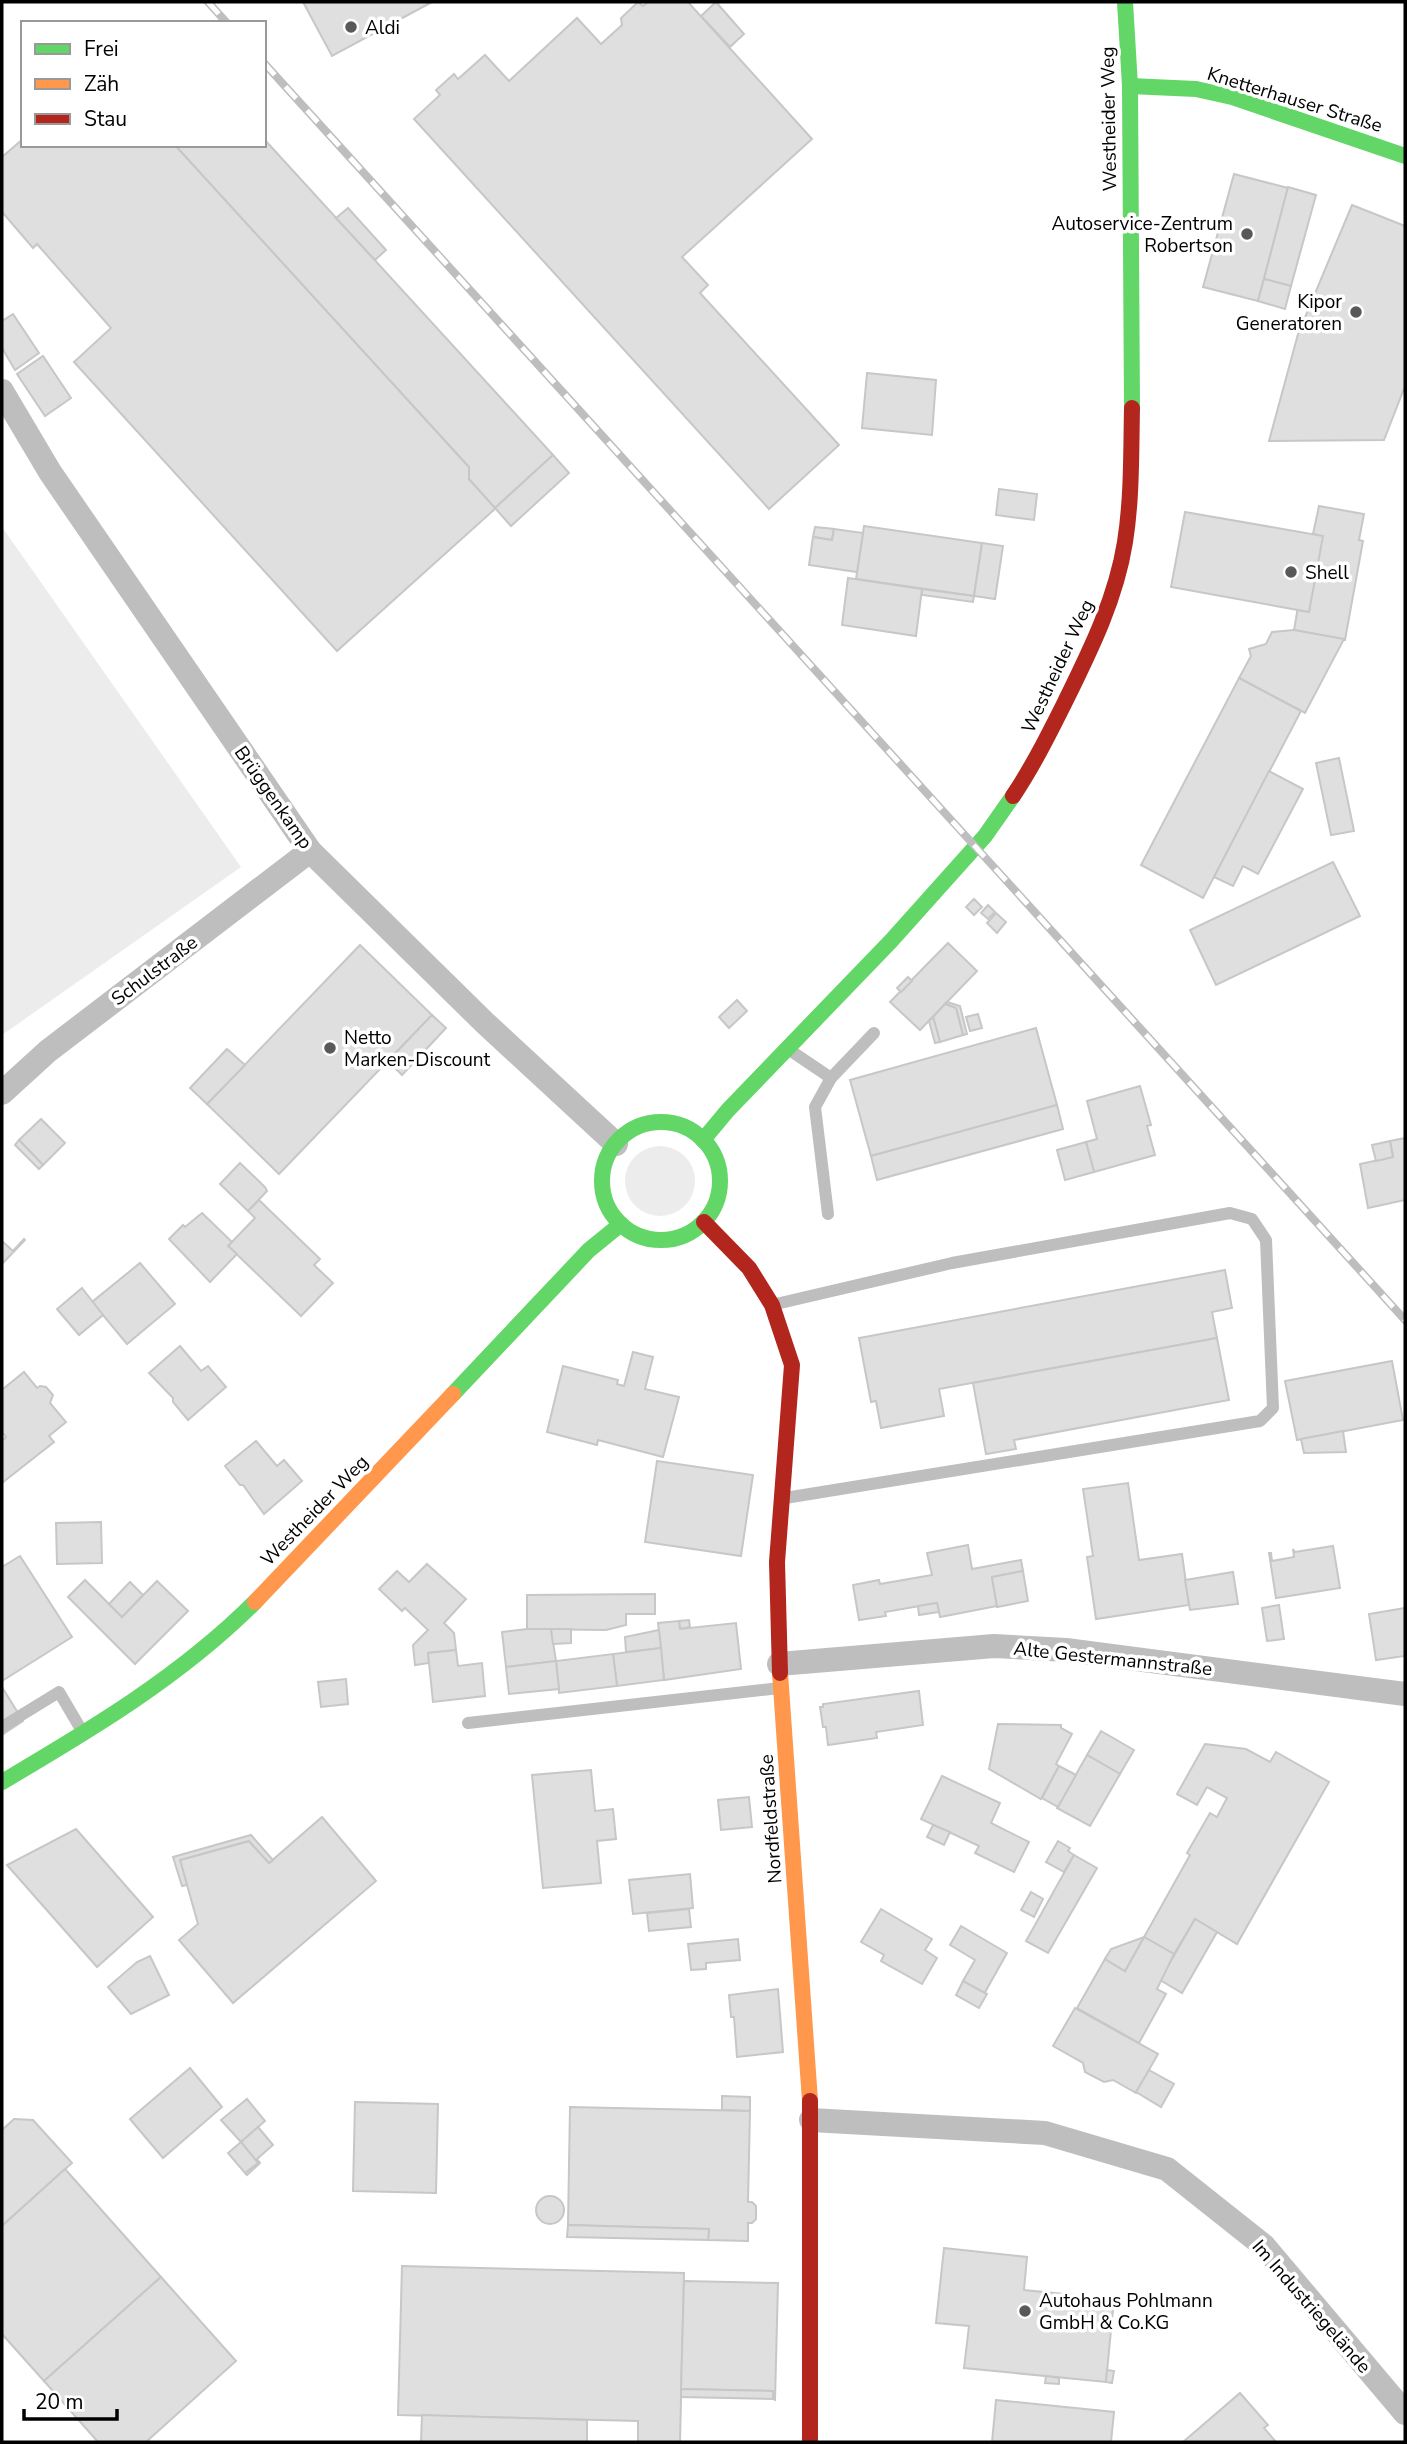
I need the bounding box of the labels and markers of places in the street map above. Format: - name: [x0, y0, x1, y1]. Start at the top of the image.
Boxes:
- place label: Aldi: [365, 15, 400, 41]
- marker: Aldi: [343, 19, 359, 35]
- place label: Autoservice-Zentrum Robertson: [1051, 211, 1233, 259]
- marker: Autoservice-Zentrum Robertson: [1239, 226, 1255, 242]
- place label: Kipor Generatoren: [1236, 289, 1342, 337]
- marker: Kipor Generatoren: [1348, 304, 1364, 320]
- place label: Shell: [1305, 560, 1349, 586]
- marker: Shell: [1283, 564, 1299, 580]
- place label: Netto Marken-Discount: [344, 1025, 491, 1073]
- marker: Netto Marken-Discount: [322, 1040, 338, 1056]
- place label: Autohaus Pohlmann GmbH & Co.KG: [1039, 2288, 1213, 2336]
- marker: Autohaus Pohlmann GmbH & Co.KG: [1017, 2303, 1033, 2319]

